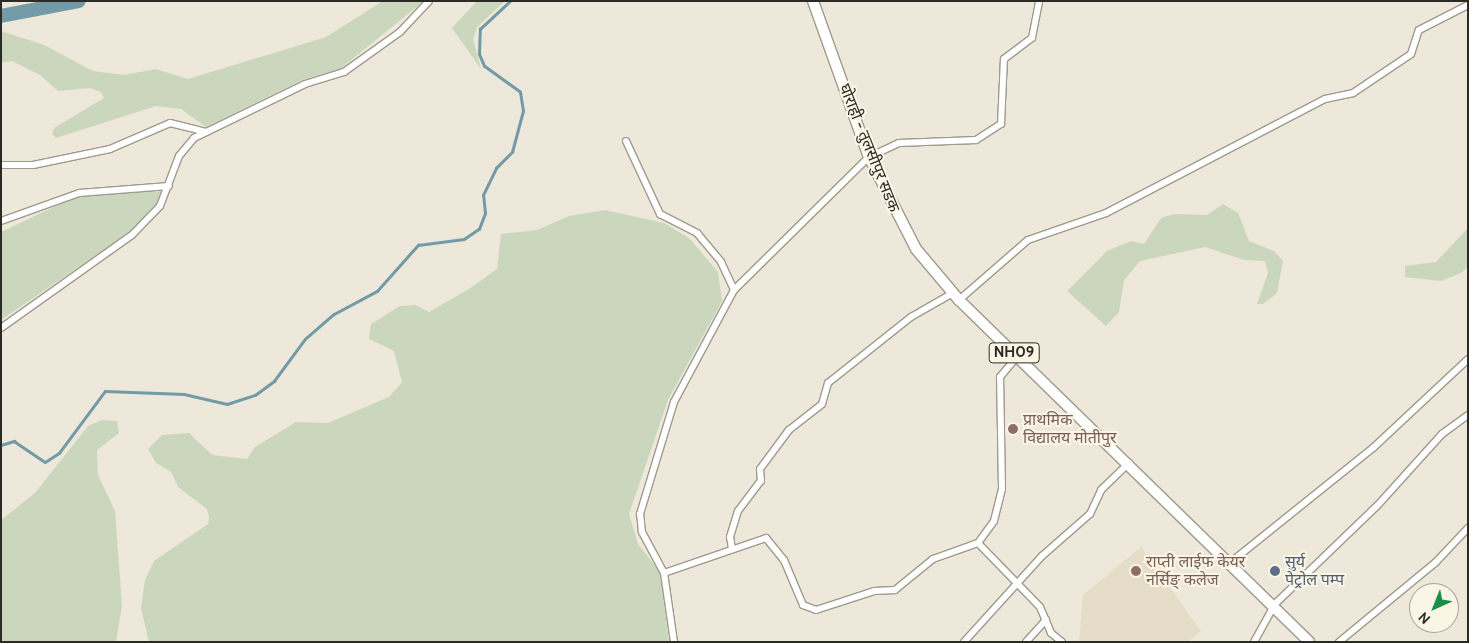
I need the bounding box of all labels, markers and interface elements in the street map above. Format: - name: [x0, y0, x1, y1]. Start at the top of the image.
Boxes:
- street label: घोराही - तुलसीपुर सडक: [834, 81, 904, 215]
- road number: NH09: [988, 340, 1040, 366]
- place label: प्राथमिक विद्यालय मोतीपुर: [1023, 410, 1117, 448]
- marker: प्राथमिक विद्यालय मोतीपुर: [1007, 423, 1019, 435]
- place label: राप्ती लाईफ केयर नर्सिङ् कलेज: [1146, 552, 1245, 590]
- place label: सुर्य पेट्रोल पम्प: [1285, 552, 1344, 590]
- marker: राप्ती लाईफ केयर नर्सिङ् कलेज: [1130, 565, 1142, 577]
- marker: सुर्य पेट्रोल पम्प: [1269, 565, 1281, 577]
- north arrow: [1409, 583, 1459, 633]
- text: N: [1414, 608, 1434, 628]

